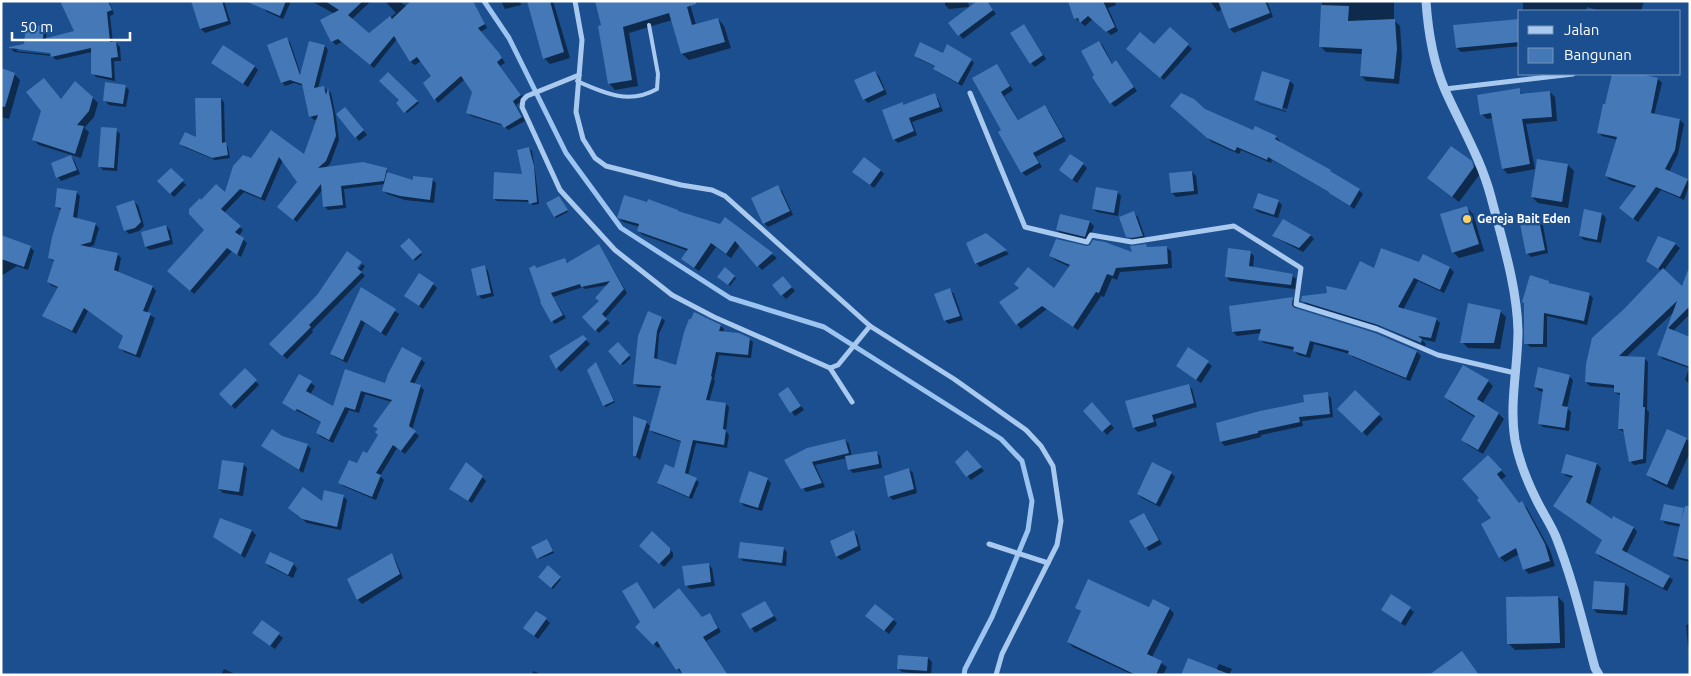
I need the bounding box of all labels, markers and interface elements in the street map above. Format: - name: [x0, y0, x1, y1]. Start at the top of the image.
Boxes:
- scale bar: [12, 10, 130, 42]
- legend: [1518, 10, 1681, 75]
- text: 50 m: [20, 18, 53, 35]
- text: Jalan: [1564, 21, 1599, 38]
- text: Bangunan: [1564, 46, 1632, 63]
- place label: Gereja Bait Eden: [1477, 212, 1571, 225]
- marker: Gereja Bait Eden: [1461, 213, 1473, 225]

